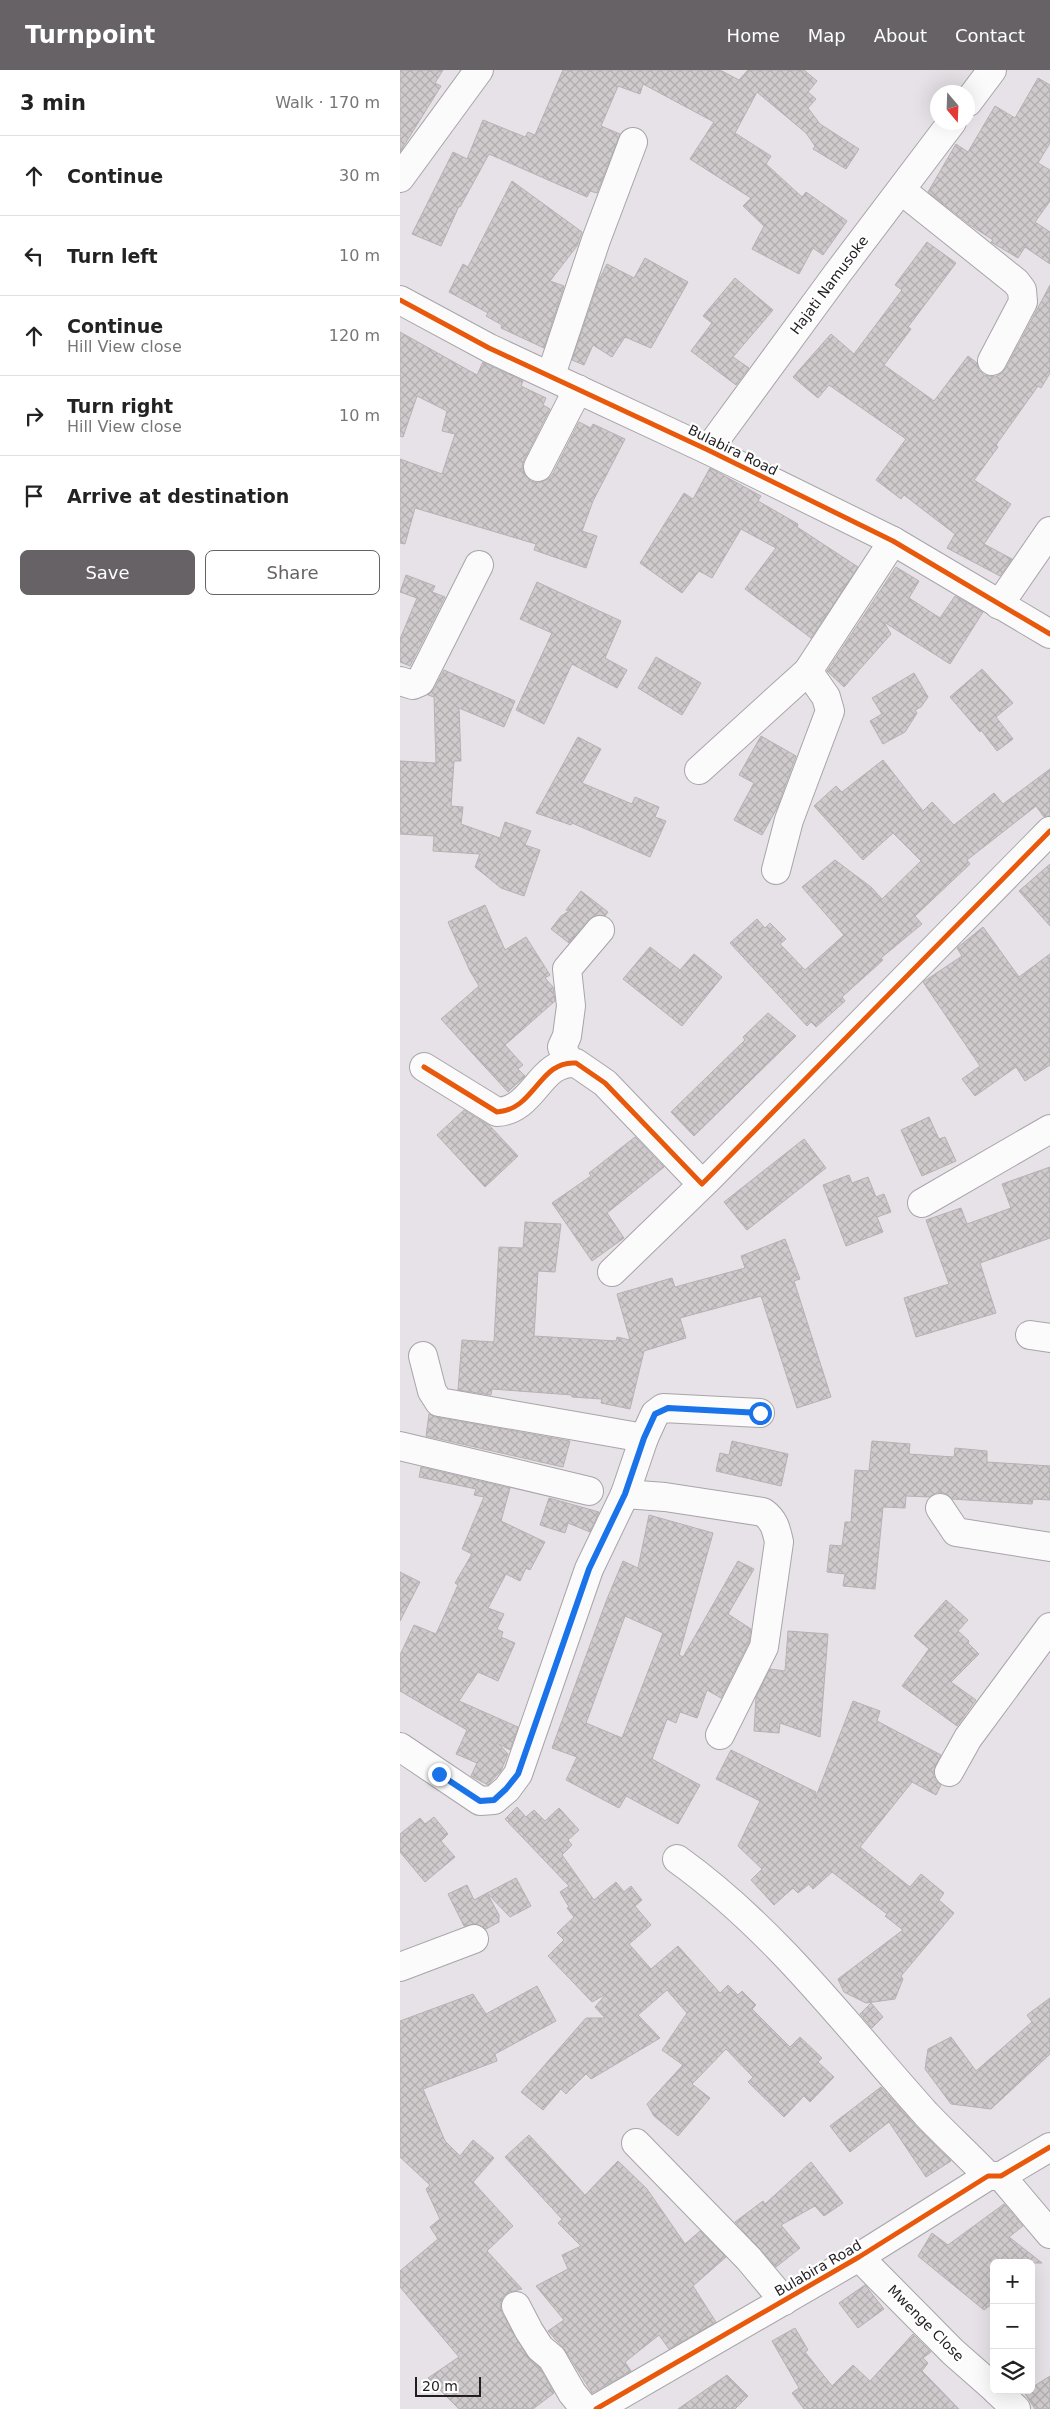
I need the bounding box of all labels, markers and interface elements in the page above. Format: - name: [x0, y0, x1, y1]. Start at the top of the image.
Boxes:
- text: Turnpoint: [25, 21, 155, 49]
- text: Home: [727, 25, 780, 46]
- text: Map: [808, 25, 846, 46]
- text: About: [874, 25, 927, 46]
- text: Contact: [955, 25, 1025, 46]
- north arrow: [930, 85, 975, 130]
- text: 3 min: [20, 91, 86, 115]
- text: Walk · 170 m: [275, 93, 380, 112]
- icon: ahead: [20, 162, 48, 190]
- text: Continue: [67, 165, 163, 187]
- text: 30 m: [339, 166, 380, 185]
- street label: Hajati Namusoke: [787, 233, 871, 337]
- icon: left: [20, 242, 48, 270]
- text: Turn left: [67, 245, 158, 267]
- text: 10 m: [339, 246, 380, 265]
- text: Continue: [67, 315, 163, 337]
- icon: ahead: [20, 322, 48, 350]
- text: 120 m: [329, 326, 380, 345]
- text: Hill View close: [67, 337, 182, 356]
- text: Turn right: [67, 395, 173, 417]
- icon: right: [20, 402, 48, 430]
- text: 10 m: [339, 406, 380, 425]
- text: Hill View close: [67, 417, 182, 436]
- street label: Bulabira Road: [686, 421, 780, 479]
- icon: arrive: [20, 482, 48, 510]
- text: Arrive at destination: [67, 485, 289, 507]
- button: Save: [20, 550, 195, 595]
- button: Share: [205, 550, 380, 595]
- route start: [749, 1402, 772, 1425]
- route end: [428, 1763, 451, 1786]
- street label: Bulabira Road: [772, 2237, 864, 2299]
- map controls: [990, 2259, 1035, 2394]
- button: +: [990, 2259, 1035, 2304]
- street label: Mwenge Close: [885, 2282, 967, 2364]
- button: −: [990, 2304, 1035, 2349]
- button: layers: [990, 2349, 1035, 2394]
- scale bar: [415, 2374, 481, 2397]
- text: 20 m: [422, 2378, 458, 2394]

